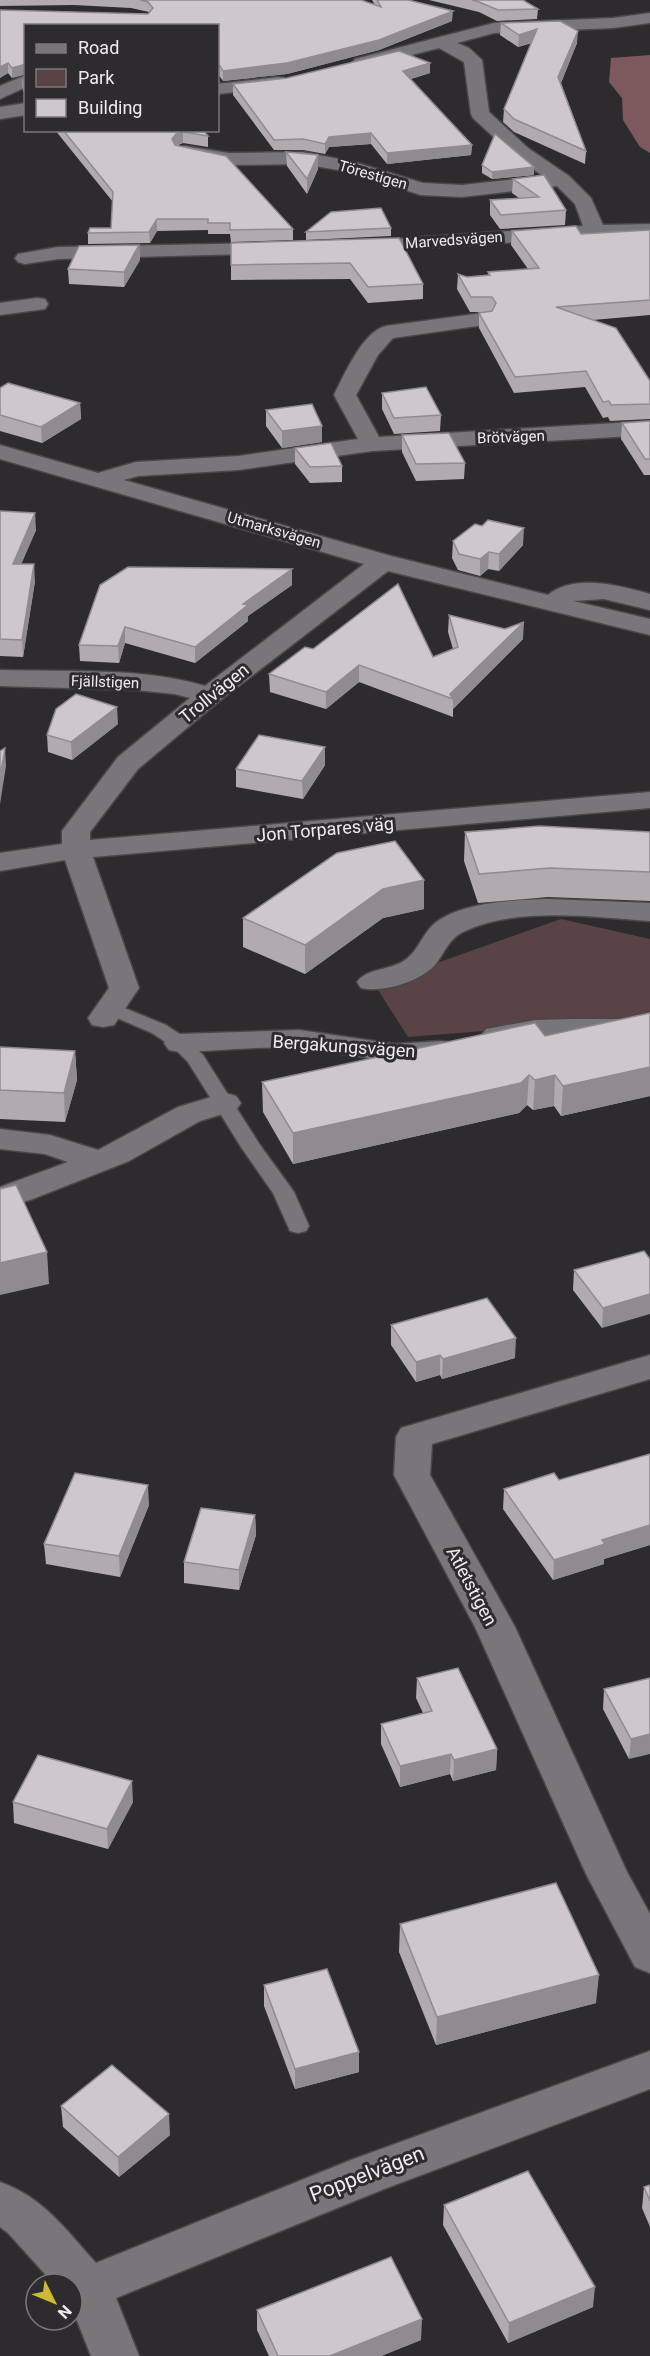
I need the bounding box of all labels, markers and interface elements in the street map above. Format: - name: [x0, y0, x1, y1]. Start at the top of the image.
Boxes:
- legend: [24, 24, 219, 132]
- text: Road: [78, 37, 119, 58]
- text: Park: [78, 67, 115, 88]
- text: Building: [78, 97, 142, 118]
- street label: Törestigen: [337, 157, 409, 193]
- street label: Marvedsvägen: [405, 228, 503, 252]
- street label: Brötvägen: [477, 427, 545, 447]
- street label: Utmarksvägen: [225, 508, 323, 552]
- street label: Trollvägen: [175, 659, 253, 727]
- street label: Fjällstigen: [71, 672, 139, 692]
- street label: Jon Torpares väg: [255, 813, 395, 845]
- street label: Bergakungsvägen: [272, 1031, 416, 1061]
- street label: Atletstigen: [442, 1543, 502, 1629]
- street label: Poppelvägen: [306, 2141, 428, 2207]
- north arrow: [24, 2272, 84, 2332]
- text: N: [54, 2301, 75, 2322]

